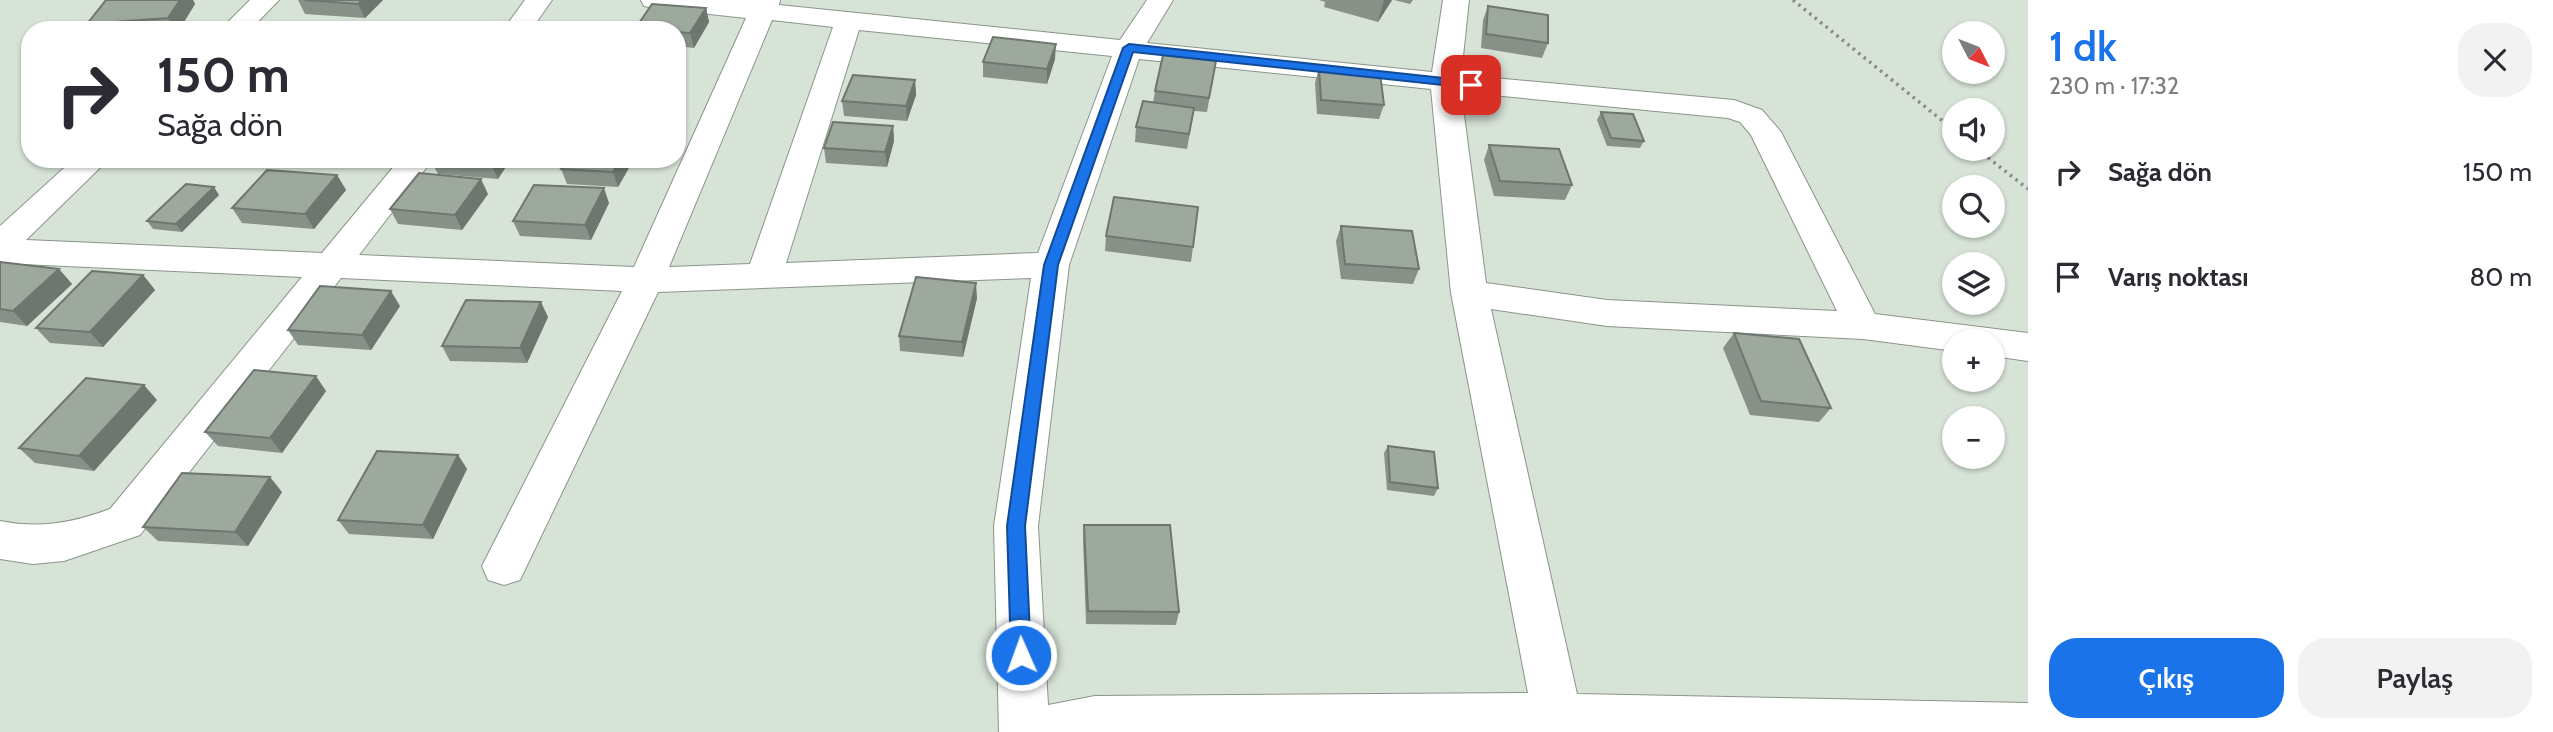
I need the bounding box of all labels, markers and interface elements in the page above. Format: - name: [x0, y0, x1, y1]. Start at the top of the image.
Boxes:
- text: 1 dk: [2049, 20, 2117, 72]
- north arrow: [1942, 21, 2006, 84]
- map controls: [1942, 21, 2005, 469]
- button: close: [2458, 23, 2532, 97]
- text: 150 m: [157, 45, 290, 104]
- icon: right: [42, 49, 133, 140]
- pin: [1441, 55, 1501, 115]
- icon: arrive: [1452, 66, 1490, 104]
- text: 230 m · 17:32: [2049, 72, 2179, 100]
- button: sound: [1942, 98, 2005, 161]
- text: Sağa dön: [157, 105, 283, 144]
- icon: right: [2049, 153, 2087, 191]
- text: Sağa dön: [2108, 156, 2212, 188]
- text: 150 m: [2463, 156, 2532, 188]
- button: search: [1942, 175, 2005, 238]
- button: layers: [1942, 252, 2005, 315]
- icon: arrive: [2049, 258, 2087, 296]
- text: Varış noktası: [2108, 261, 2249, 293]
- text: 80 m: [2469, 261, 2532, 293]
- button: +: [1942, 329, 2005, 392]
- button: −: [1942, 406, 2005, 469]
- position arrow: [984, 618, 1058, 692]
- button: Çıkış: [2049, 638, 2284, 718]
- button: Paylaş: [2298, 638, 2532, 718]

